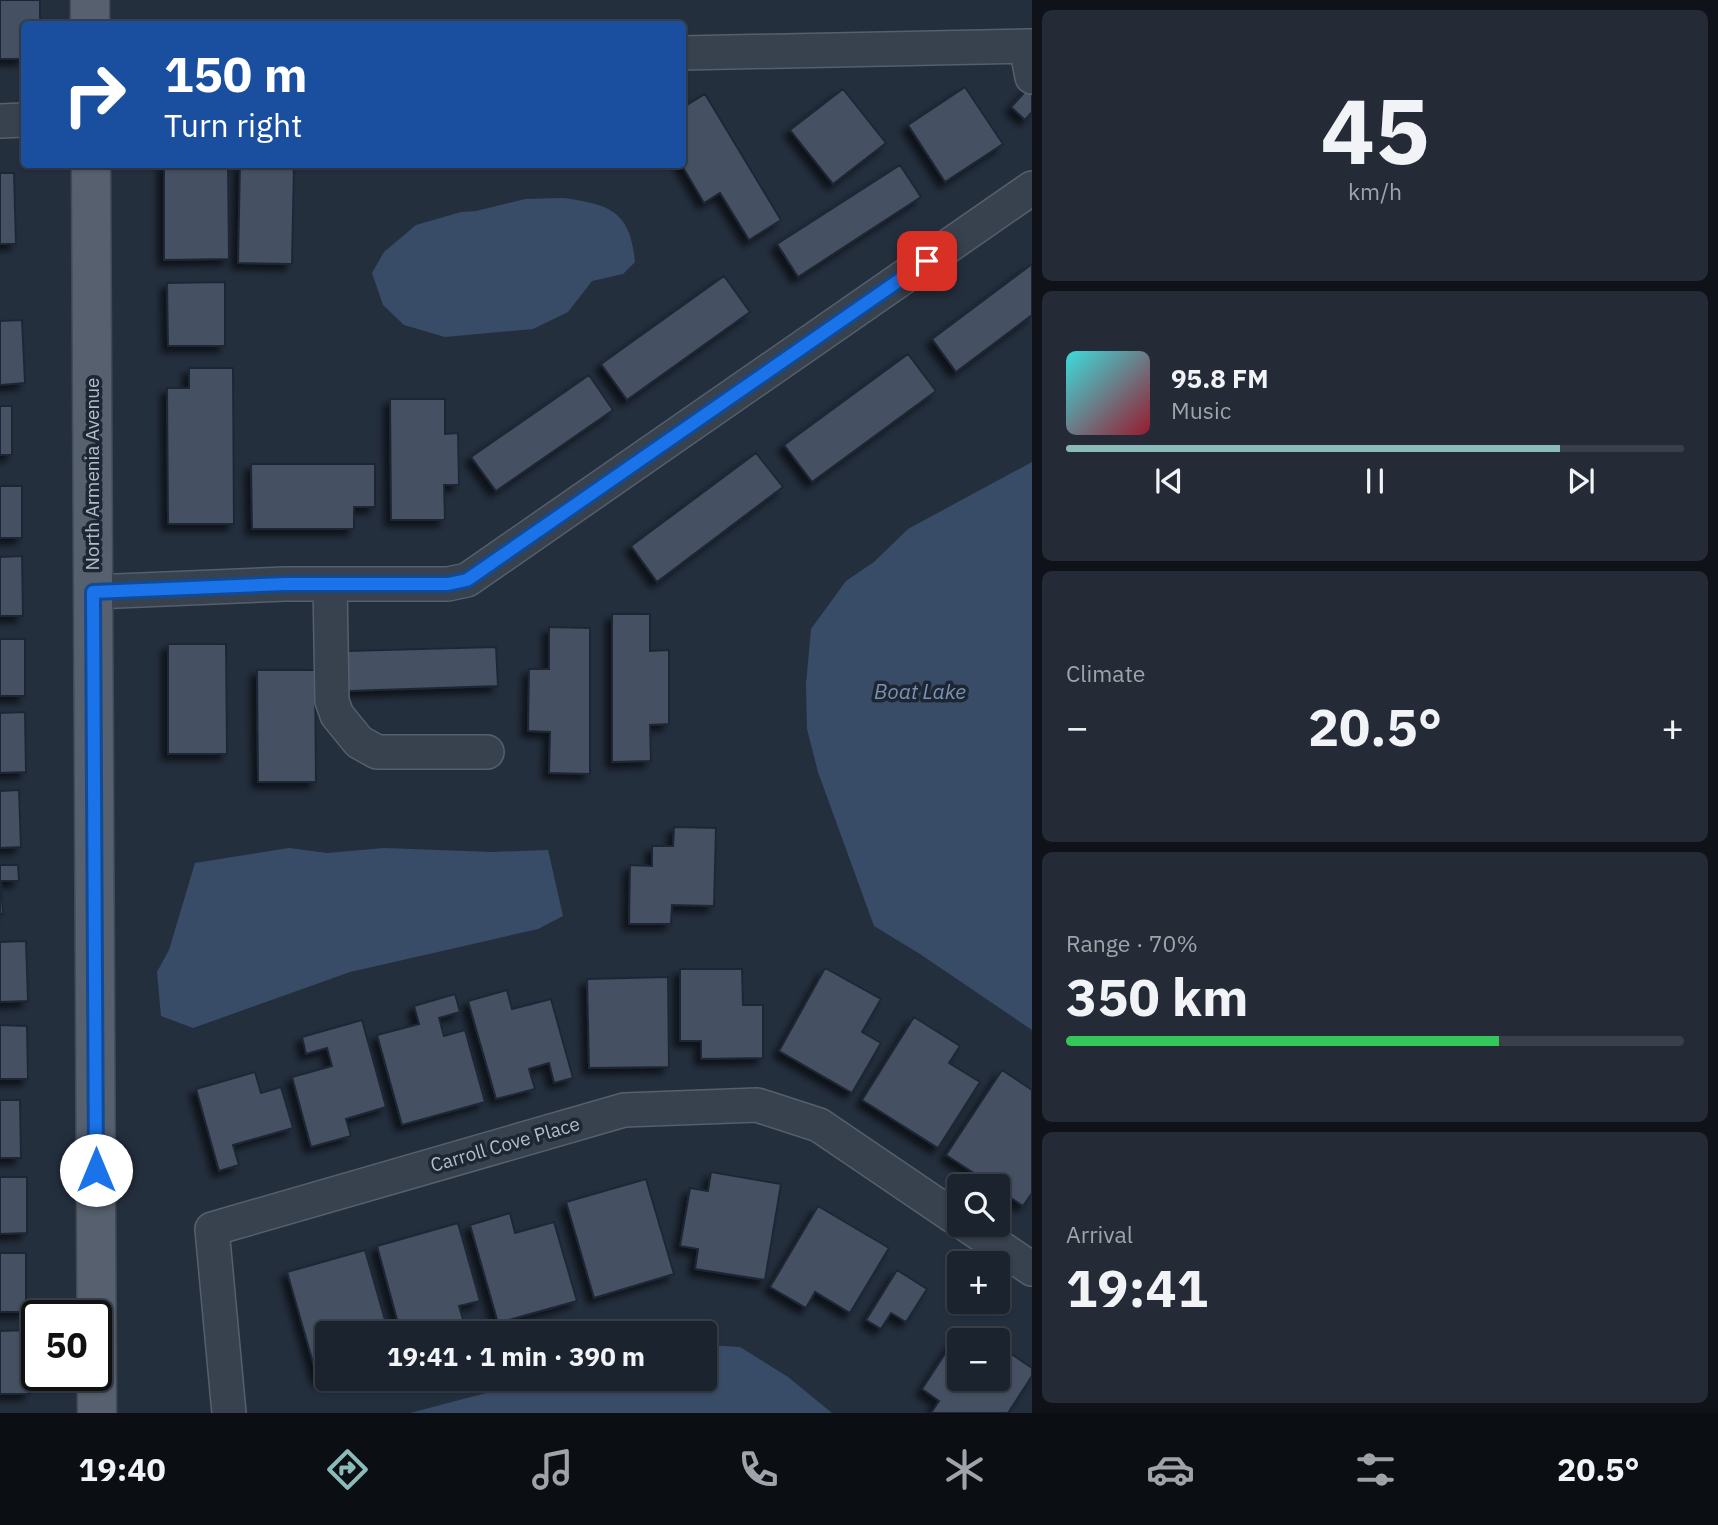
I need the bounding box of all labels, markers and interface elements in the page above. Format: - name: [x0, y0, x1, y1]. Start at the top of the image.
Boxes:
- text: 150 m: [164, 42, 308, 105]
- icon: right: [49, 49, 140, 140]
- text: 45: [1320, 71, 1430, 189]
- text: Turn right: [164, 104, 302, 146]
- text: km/h: [1348, 176, 1402, 206]
- pin: [897, 231, 957, 291]
- icon: arrive: [908, 242, 946, 280]
- text: 95.8 FM: [1171, 361, 1269, 395]
- street label: North Armenia Avenue: [80, 378, 104, 570]
- text: Music: [1171, 395, 1231, 425]
- icon: previous: [1150, 462, 1188, 500]
- icon: pause: [1356, 462, 1394, 500]
- icon: next: [1562, 462, 1600, 500]
- text: Climate: [1066, 658, 1145, 688]
- water label: Boat Lake: [874, 677, 966, 705]
- text: 20.5°: [1308, 693, 1442, 760]
- text: −: [1066, 702, 1089, 751]
- text: +: [1661, 702, 1684, 751]
- text: Range · 70%: [1066, 928, 1198, 958]
- text: 350 km: [1066, 963, 1248, 1030]
- street label: Carroll Cove Place: [428, 1111, 582, 1177]
- position arrow: [59, 1133, 133, 1207]
- map controls: [947, 1174, 1010, 1391]
- button: search: [947, 1174, 1010, 1237]
- text: Arrival: [1066, 1219, 1133, 1249]
- button: +: [947, 1251, 1010, 1314]
- text: 19:41: [1066, 1254, 1208, 1321]
- speed limit sign: 50: [21, 1300, 112, 1391]
- button: −: [947, 1328, 1010, 1391]
- text: 19:41 · 1 min · 390 m: [387, 1339, 645, 1373]
- icon: directions: [323, 1445, 372, 1494]
- icon: music: [528, 1445, 577, 1494]
- icon: phone: [734, 1445, 783, 1494]
- icon: climate: [940, 1445, 989, 1494]
- icon: car: [1146, 1445, 1195, 1494]
- icon: filters: [1351, 1445, 1400, 1494]
- text: 19:40: [78, 1448, 166, 1490]
- text: 20.5°: [1557, 1448, 1640, 1490]

